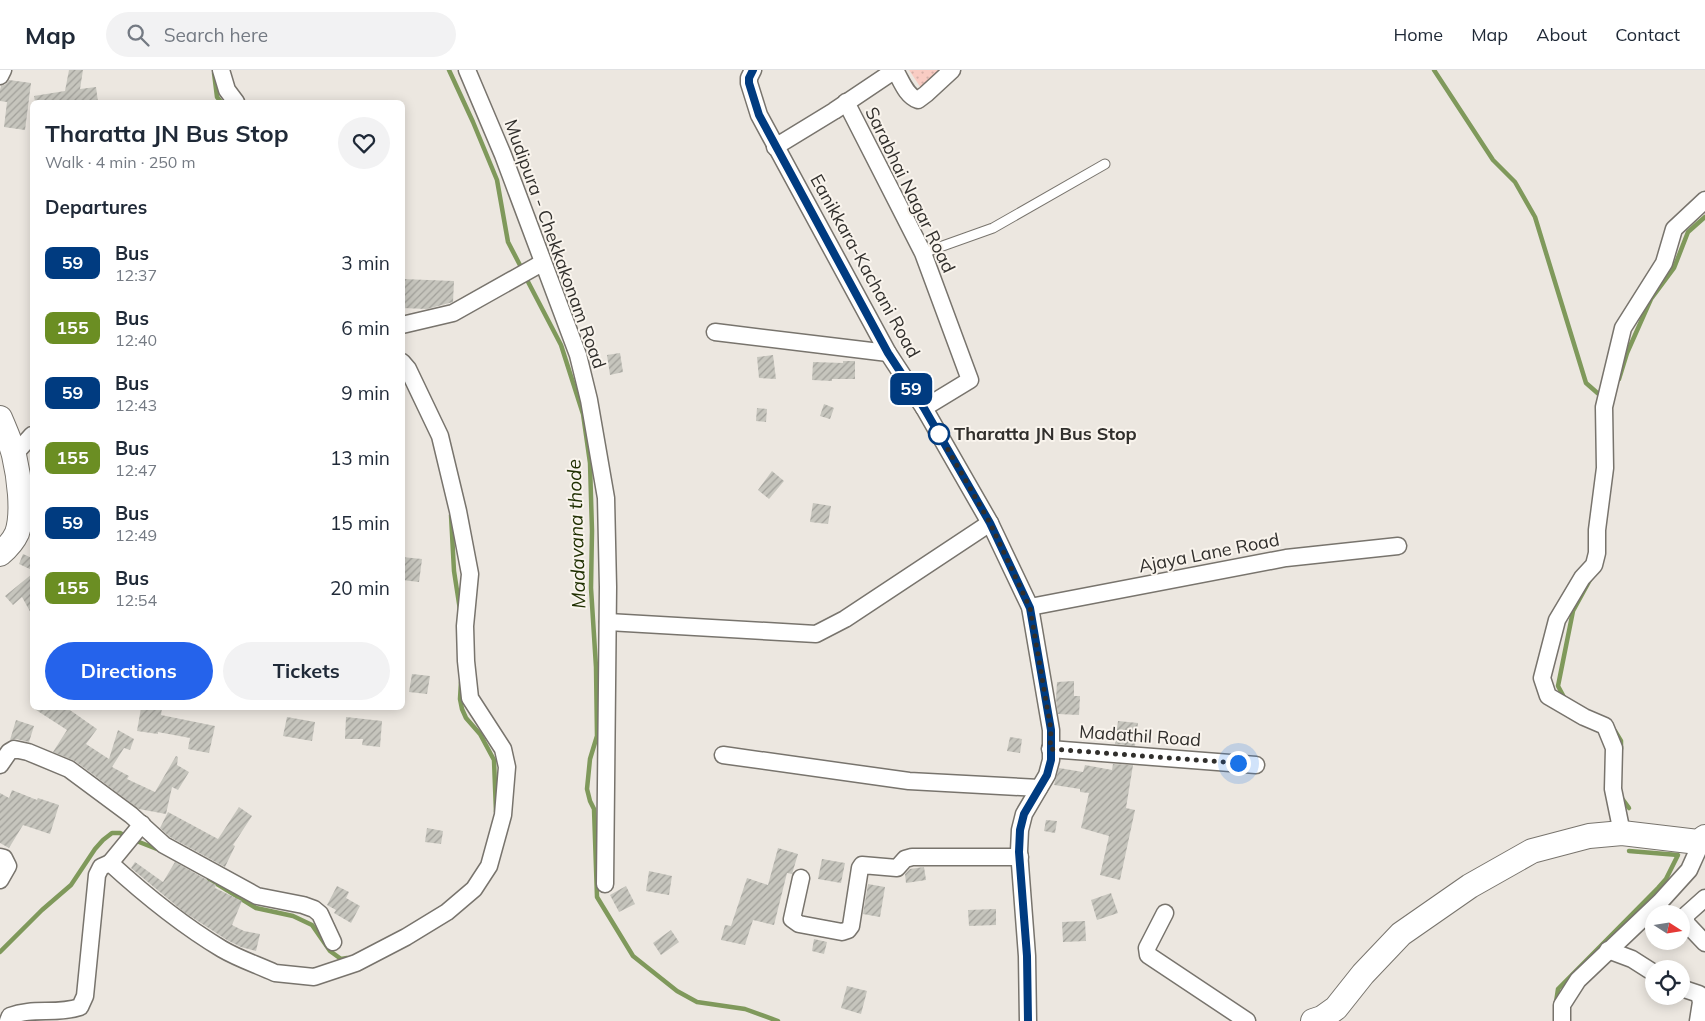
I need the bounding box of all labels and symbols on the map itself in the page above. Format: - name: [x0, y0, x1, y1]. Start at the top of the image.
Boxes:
- street label: Sarabhai Nagar Road: [860, 103, 961, 276]
- street label: Mudipura - Chekkakonam Road: [500, 116, 611, 372]
- street label: Eanikkara-Kachani Road: [805, 170, 926, 362]
- line badge: 59: [888, 373, 934, 405]
- place label: Tharatta JN Bus Stop: [954, 422, 1137, 445]
- marker: Tharatta JN Bus Stop: [928, 423, 950, 445]
- water label: Madavana thode: [561, 459, 591, 609]
- street label: Ajaya Lane Road: [1137, 528, 1281, 577]
- street label: Madathil Road: [1078, 720, 1202, 751]
- your location: [1226, 751, 1251, 776]
- north arrow: [1645, 905, 1690, 950]

